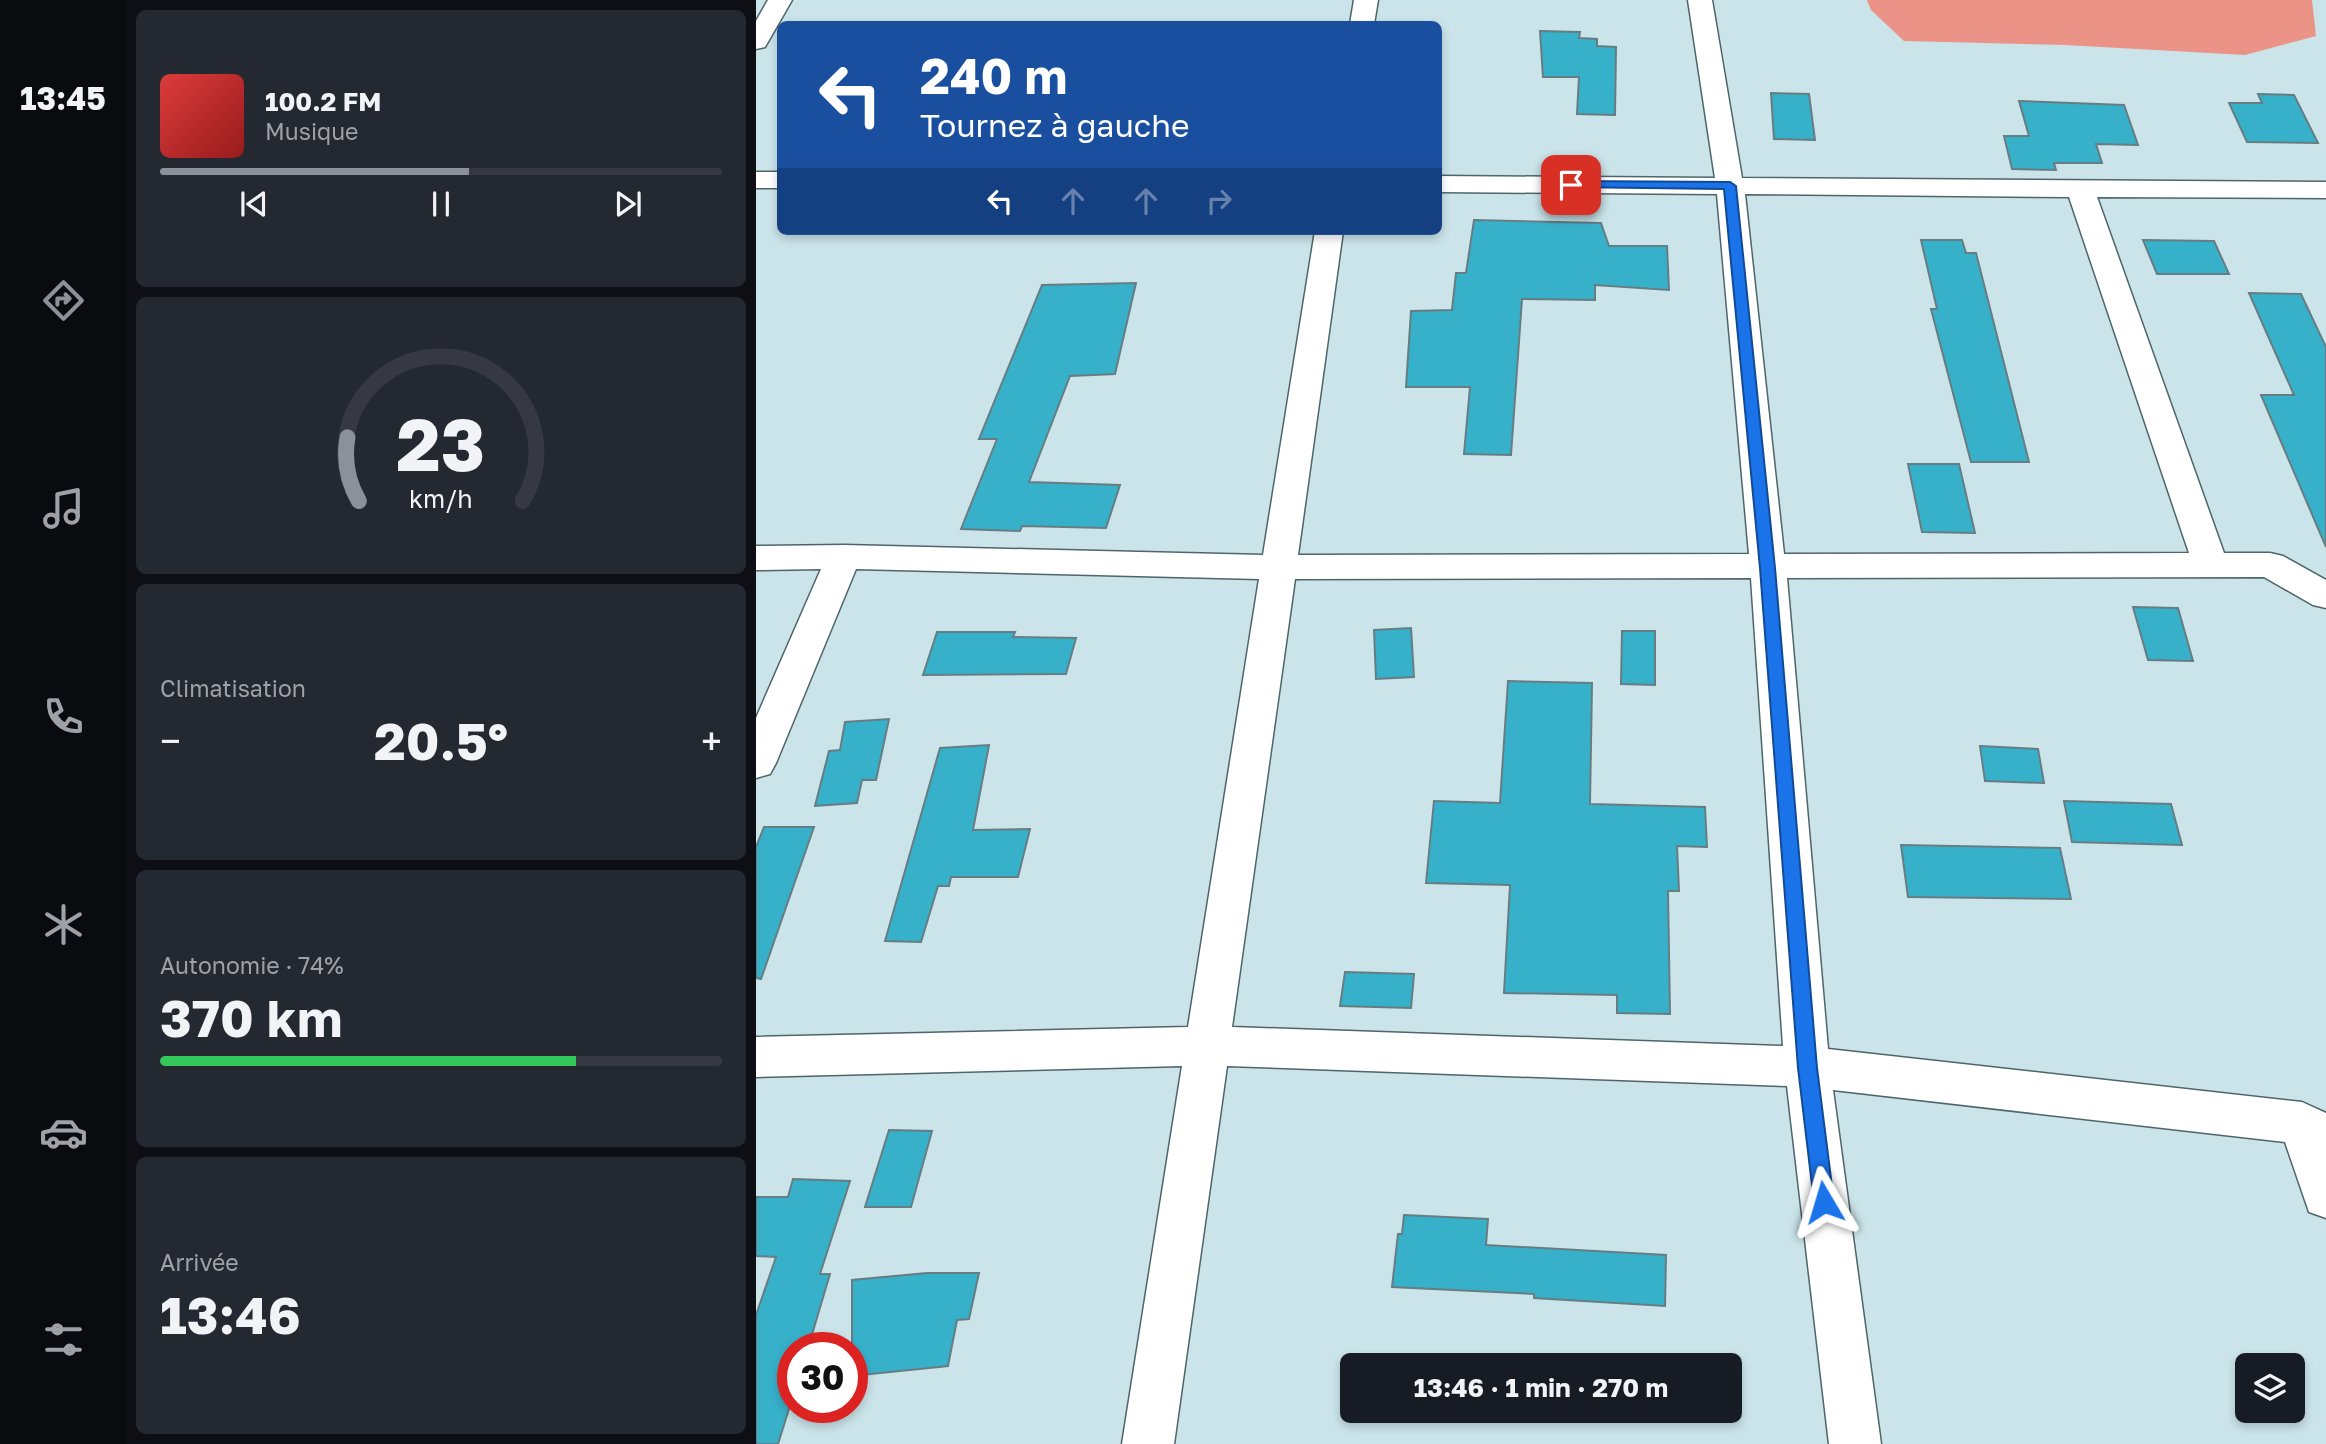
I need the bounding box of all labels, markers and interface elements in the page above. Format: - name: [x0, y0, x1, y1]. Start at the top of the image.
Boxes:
- text: 240 m: [920, 46, 1068, 105]
- icon: left: [805, 49, 896, 140]
- text: 13:45: [20, 79, 106, 117]
- text: 100.2 FM: [265, 86, 381, 117]
- text: Tournez à gauche: [920, 106, 1189, 144]
- text: Musique: [265, 117, 358, 145]
- pin: [1541, 155, 1601, 215]
- icon: arrive: [1552, 166, 1590, 204]
- icon: left: [981, 182, 1019, 220]
- icon: ahead: [1054, 182, 1092, 220]
- icon: ahead: [1127, 182, 1165, 220]
- icon: right: [1200, 182, 1238, 220]
- icon: previous: [235, 185, 273, 223]
- icon: pause: [422, 185, 460, 223]
- icon: next: [609, 185, 647, 223]
- icon: directions: [39, 276, 88, 325]
- text: 23: [397, 401, 485, 488]
- text: km/h: [409, 483, 473, 514]
- icon: music: [39, 484, 88, 533]
- text: Climatisation: [160, 674, 306, 702]
- icon: phone: [39, 692, 88, 741]
- text: 20.5°: [374, 709, 508, 771]
- text: −: [160, 718, 181, 763]
- text: +: [701, 718, 722, 763]
- icon: climate: [39, 900, 88, 949]
- text: Autonomie · 74%: [160, 951, 344, 979]
- text: 370 km: [160, 986, 343, 1048]
- icon: car: [39, 1108, 88, 1157]
- position arrow: [1787, 1165, 1861, 1239]
- text: Arrivée: [160, 1248, 239, 1276]
- text: 13:46: [160, 1283, 301, 1345]
- icon: filters: [39, 1315, 88, 1364]
- speed limit sign: 30: [777, 1332, 868, 1423]
- map controls: [2235, 1353, 2305, 1423]
- button: layers: [2235, 1353, 2305, 1423]
- text: 13:46 · 1 min · 270 m: [1414, 1372, 1668, 1403]

